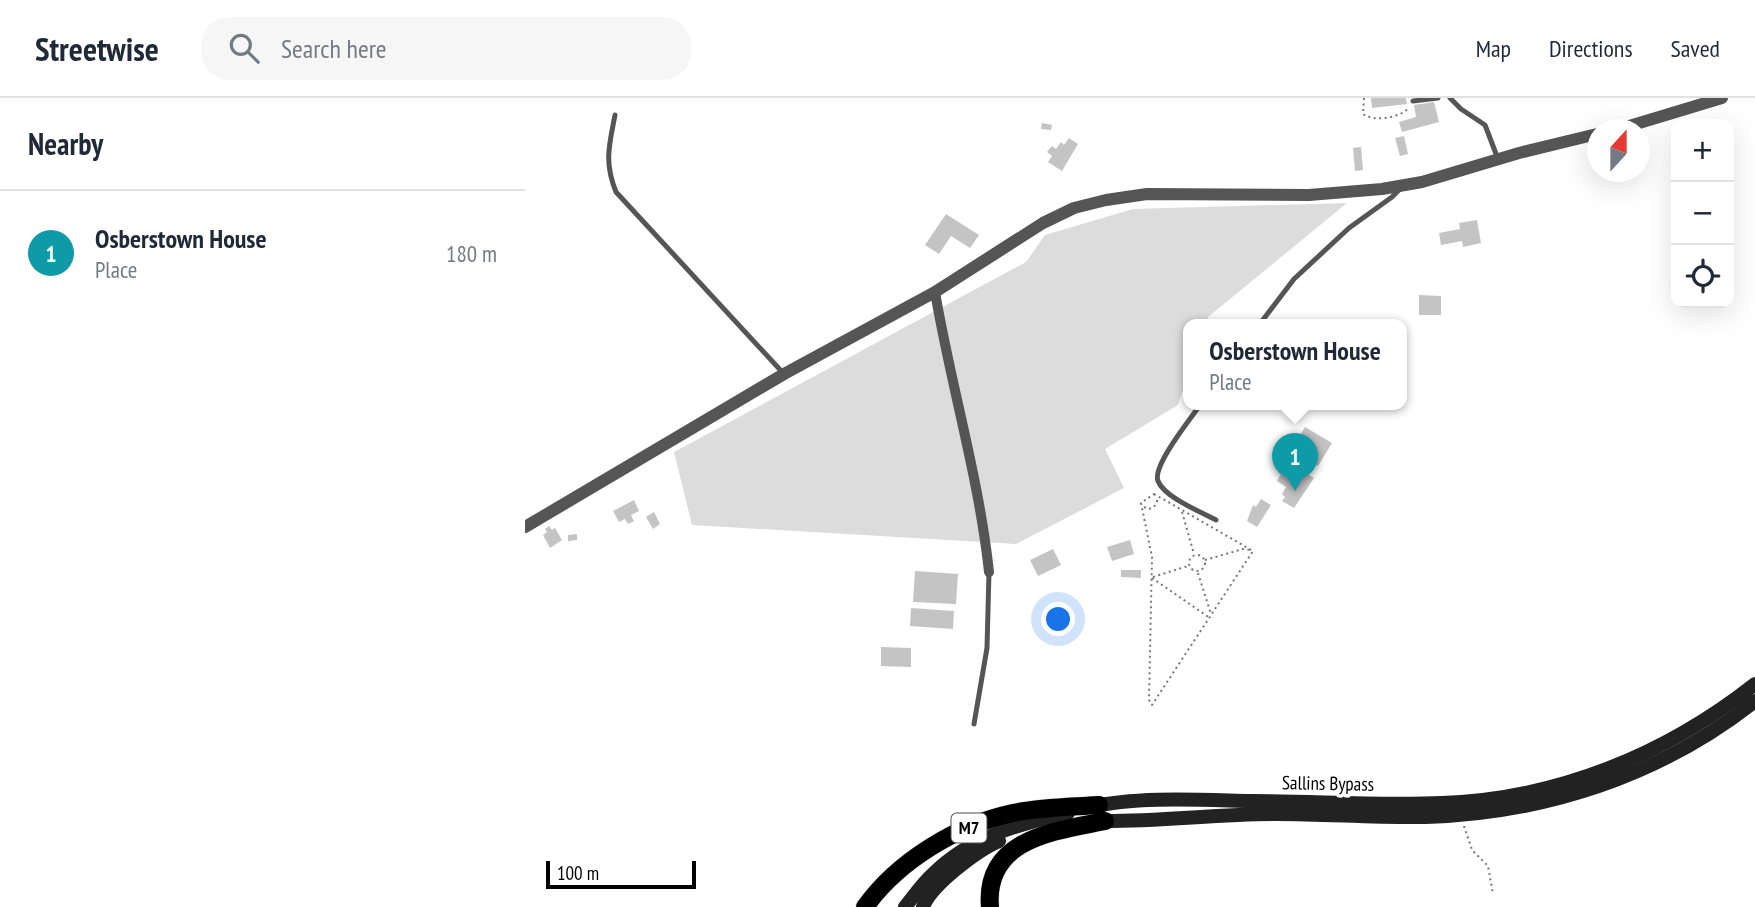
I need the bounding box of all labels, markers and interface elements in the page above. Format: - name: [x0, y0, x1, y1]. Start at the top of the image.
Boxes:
- search box: [201, 17, 691, 80]
- text: Streetwise: [35, 27, 159, 70]
- icon: search: [225, 29, 263, 67]
- text: Search here: [281, 32, 387, 65]
- text: Map: [1476, 33, 1511, 64]
- text: Directions: [1549, 33, 1633, 64]
- text: Saved: [1671, 33, 1720, 64]
- north arrow: [1587, 119, 1650, 182]
- map controls: [1671, 119, 1734, 308]
- button: +: [1671, 119, 1734, 182]
- text: Nearby: [28, 124, 103, 163]
- button: −: [1671, 182, 1734, 245]
- text: Osberstown House: [95, 222, 267, 255]
- text: 1: [46, 239, 57, 268]
- text: 180 m: [446, 239, 497, 268]
- button: locate: [1671, 245, 1734, 308]
- text: Place: [95, 255, 137, 284]
- popup: [1183, 319, 1407, 410]
- text: Osberstown House: [1209, 334, 1381, 367]
- text: Place: [1209, 367, 1251, 396]
- pin: 1: [1272, 433, 1318, 491]
- your location: [1041, 602, 1075, 636]
- street label: Sallins Bypass: [1282, 770, 1374, 796]
- road number: M7: [951, 814, 987, 842]
- scale bar: [546, 858, 697, 890]
- text: 100 m: [557, 861, 599, 885]

